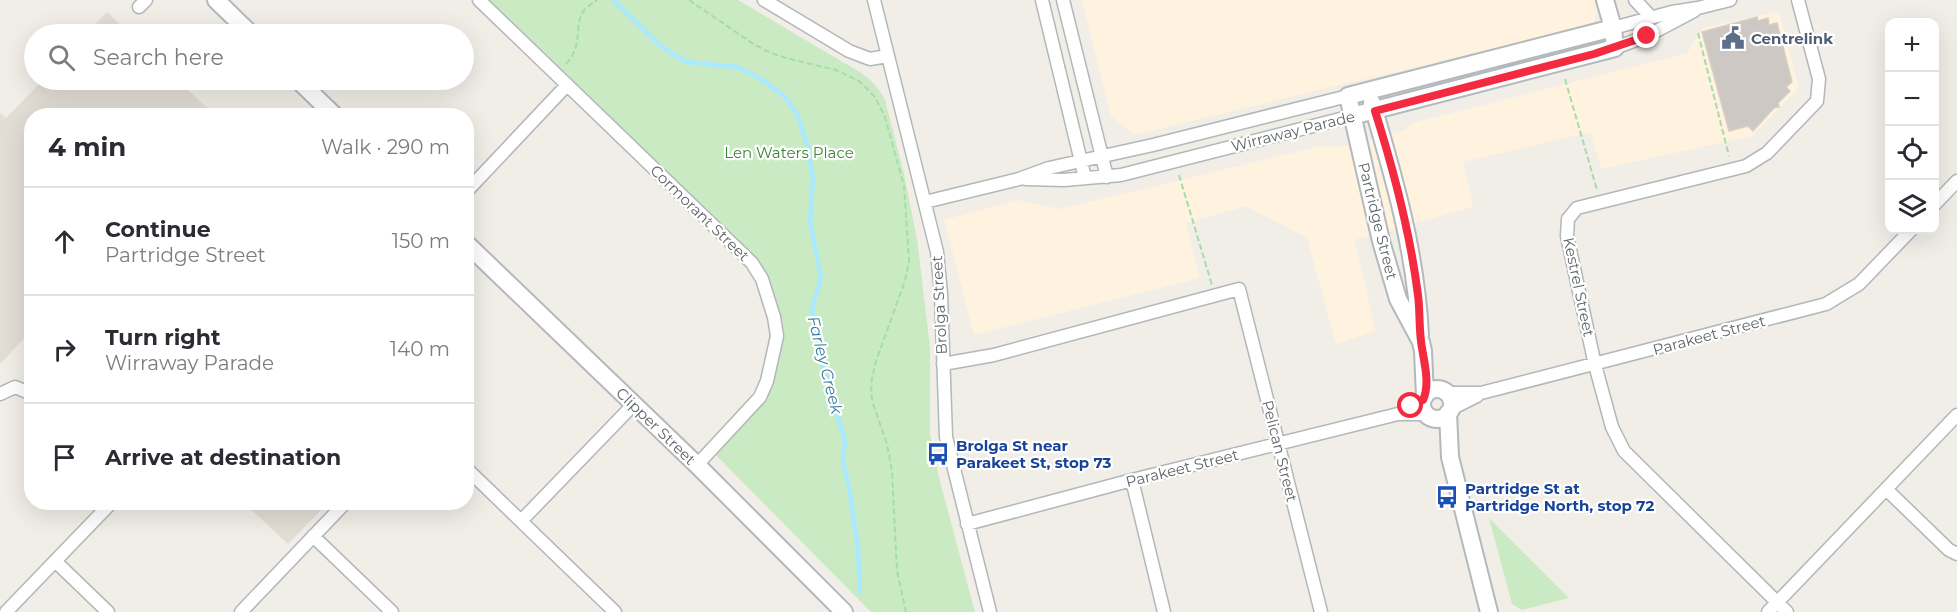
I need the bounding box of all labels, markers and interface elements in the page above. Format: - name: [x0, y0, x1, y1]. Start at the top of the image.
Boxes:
- map controls: [1885, 18, 1939, 234]
- button: +: [1885, 18, 1939, 72]
- route end: [1633, 22, 1659, 48]
- search box: [24, 24, 474, 90]
- public building icon: Centrelink: [1720, 25, 1746, 51]
- place label: Centrelink: [1751, 29, 1833, 48]
- icon: search: [45, 41, 78, 74]
- text: Search here: [93, 44, 224, 71]
- button: −: [1885, 72, 1939, 126]
- street label: Wirraway Parade: [1229, 106, 1357, 156]
- button: locate: [1885, 126, 1939, 180]
- text: 4 min: [48, 131, 126, 163]
- text: Walk · 290 m: [321, 135, 450, 159]
- park label: Len Waters Place: [724, 143, 854, 162]
- street label: Partridge Street: [1354, 160, 1402, 282]
- street label: Cormorant Street: [646, 161, 754, 265]
- button: layers: [1885, 180, 1939, 234]
- text: Continue: [105, 216, 211, 243]
- icon: ahead: [48, 225, 81, 258]
- text: 150 m: [392, 229, 450, 253]
- street label: Kestrel Street: [1559, 236, 1599, 338]
- text: Partridge Street: [105, 243, 266, 267]
- street label: Brolga Street: [927, 255, 951, 355]
- street label: Parakeet Street: [1651, 311, 1767, 359]
- water label: Farley Creek: [804, 314, 847, 417]
- text: Turn right: [105, 324, 220, 351]
- icon: right: [48, 333, 81, 366]
- text: 140 m: [390, 337, 450, 361]
- text: Wirraway Parade: [105, 351, 274, 375]
- street label: Clipper Street: [612, 383, 700, 469]
- route start: [1397, 392, 1423, 418]
- street label: Pelican Street: [1258, 398, 1302, 504]
- place label: Brolga St near Parakeet St, stop 73: [956, 436, 1112, 472]
- icon: arrive: [48, 441, 81, 474]
- bus stop icon: Brolga St near Parakeet St, stop 73: [925, 441, 951, 467]
- text: Arrive at destination: [105, 444, 341, 471]
- street label: Parakeet Street: [1124, 445, 1240, 491]
- place label: Partridge St at Partridge North, stop 72: [1465, 479, 1654, 515]
- bus stop icon: Partridge St at Partridge North, stop 72: [1434, 484, 1460, 510]

